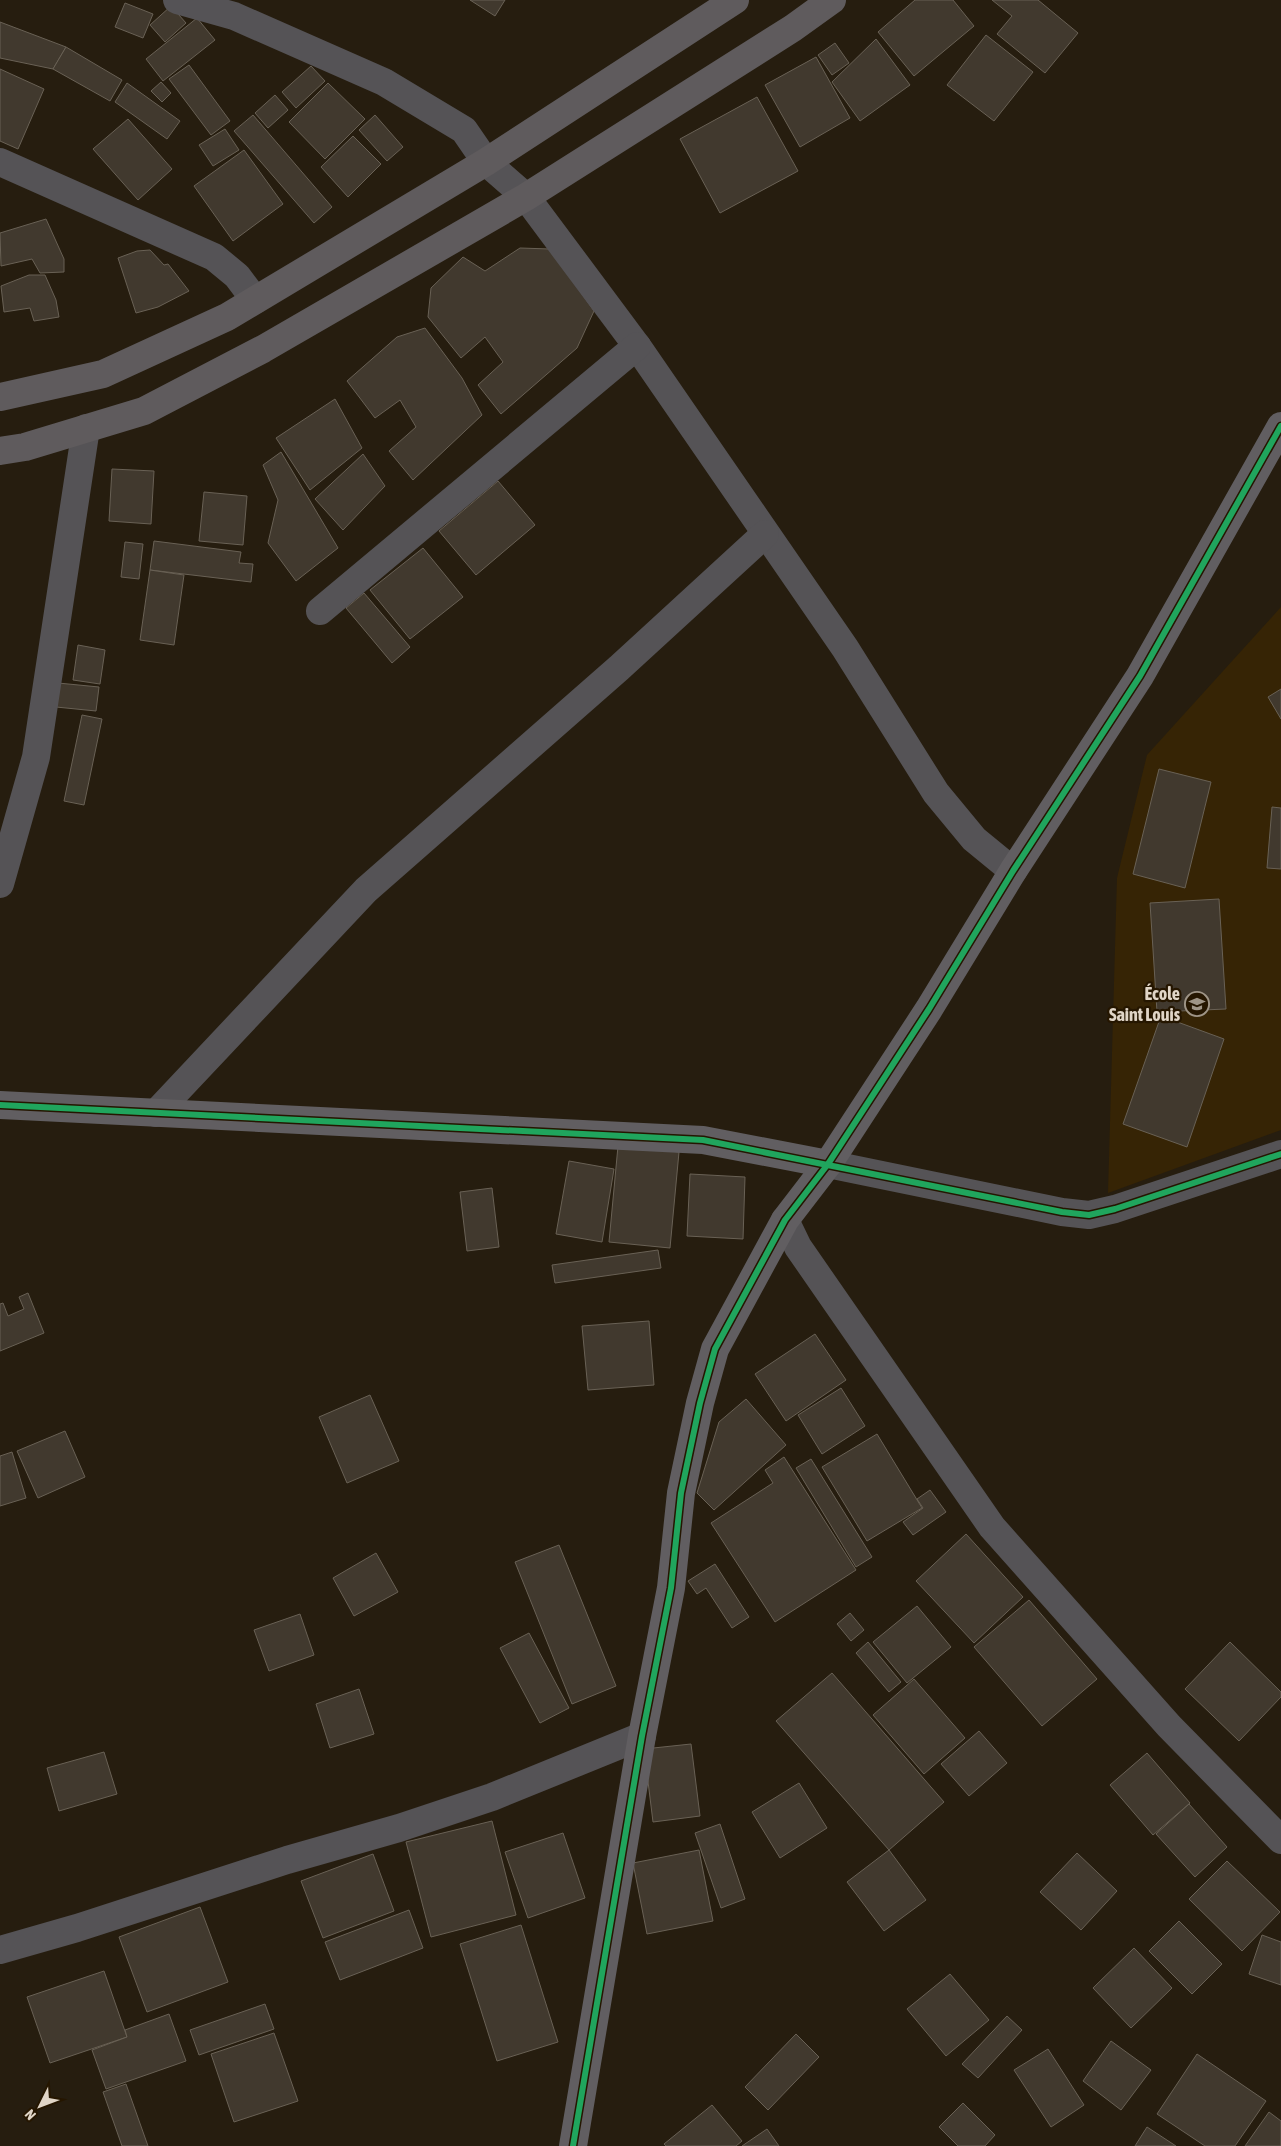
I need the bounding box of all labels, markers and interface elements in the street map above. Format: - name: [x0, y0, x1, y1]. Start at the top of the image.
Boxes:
- place label: École Saint Louis: [1109, 983, 1181, 1025]
- school or university icon: École Saint Louis: [1184, 991, 1210, 1017]
- north arrow: [15, 2081, 65, 2131]
- text: N: [22, 2106, 39, 2123]

